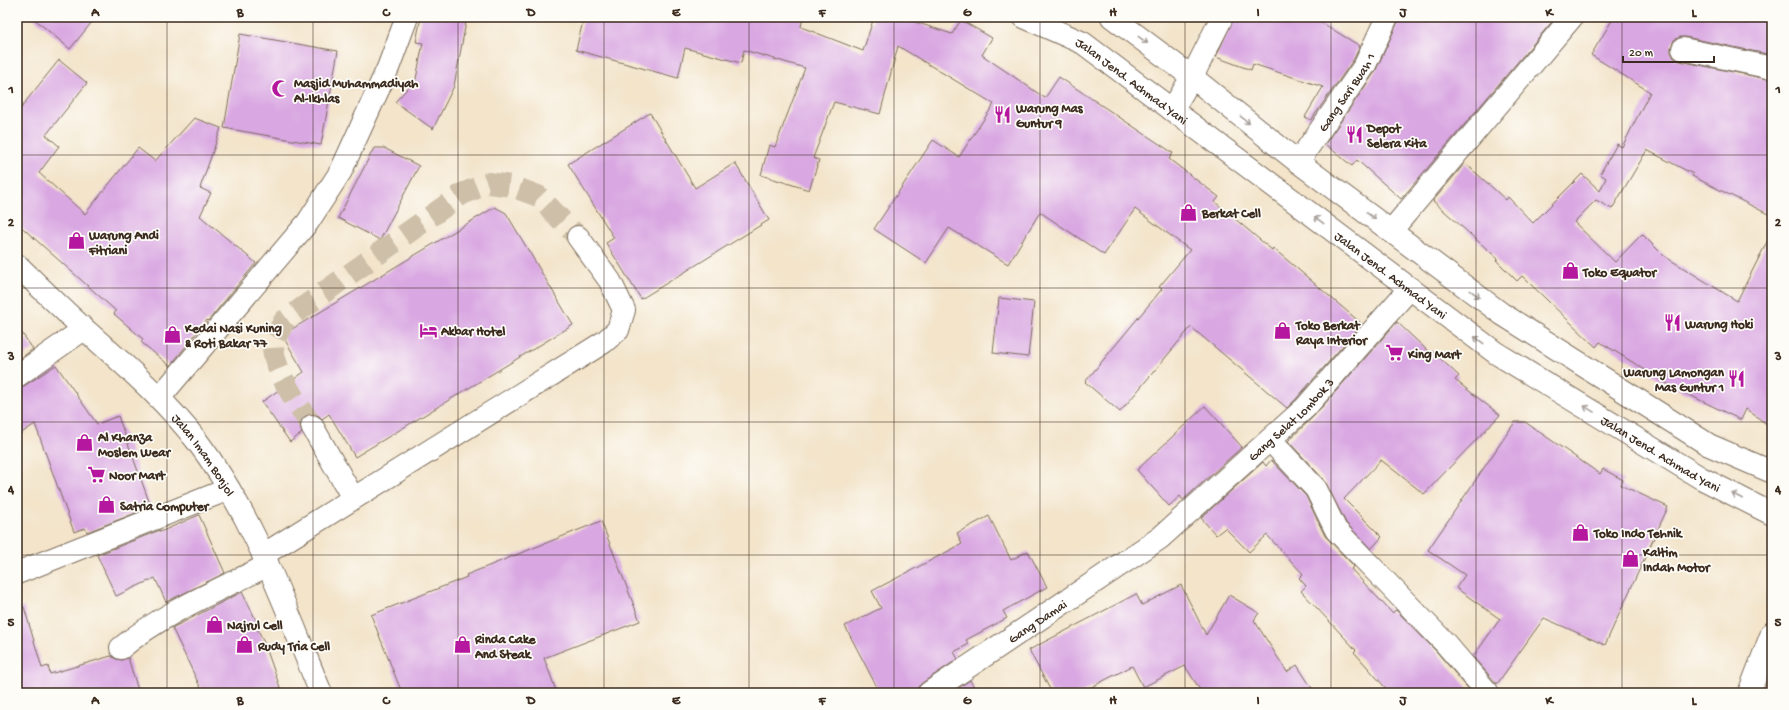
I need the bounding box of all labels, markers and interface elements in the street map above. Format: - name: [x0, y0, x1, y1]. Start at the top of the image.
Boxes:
- text: A: [90, 6, 100, 21]
- text: B: [236, 6, 245, 21]
- text: C: [381, 6, 391, 21]
- text: D: [526, 6, 536, 21]
- text: E: [672, 6, 681, 21]
- text: F: [818, 6, 827, 21]
- text: G: [963, 6, 972, 21]
- text: H: [1109, 6, 1117, 21]
- text: I: [1256, 6, 1260, 21]
- text: J: [1399, 6, 1408, 21]
- text: K: [1544, 6, 1554, 21]
- text: L: [1692, 6, 1698, 21]
- street label: Jalan Jend. Achmad Yani: [1073, 36, 1190, 129]
- one-way arrow: [1137, 36, 1148, 44]
- scale bar: [1623, 38, 1714, 64]
- text: 20 m: [1629, 47, 1654, 61]
- street label: Gang Sari Buah 1: [1316, 51, 1379, 135]
- place label: Masjid Muhammadiyah Al-Ikhlas: [293, 77, 418, 107]
- mosque icon: Masjid Muhammadiyah Al-Ikhlas: [271, 79, 291, 99]
- text: 1: [7, 83, 14, 98]
- text: 1: [1774, 83, 1781, 98]
- place label: Warung Mas Guntur 9: [1015, 102, 1084, 132]
- restaurant icon: Warung Mas Guntur 9: [993, 104, 1013, 124]
- one-way arrow: [1240, 116, 1251, 124]
- place label: Depot Selera Kita: [1366, 122, 1427, 152]
- restaurant icon: Depot Selera Kita: [1344, 124, 1364, 144]
- shop icon: Berkat Cell: [1179, 202, 1199, 222]
- place label: Berkat Cell: [1201, 207, 1261, 222]
- one-way arrow: [1365, 212, 1376, 220]
- text: 2: [8, 216, 15, 231]
- one-way arrow: [1314, 216, 1325, 224]
- text: 2: [1775, 216, 1782, 231]
- place label: Warung Andi Fitriani: [88, 229, 159, 259]
- street label: Jalan Jend. Achmad Yani: [1331, 229, 1449, 324]
- shop icon: Warung Andi Fitriani: [66, 231, 86, 251]
- shop icon: Toko Equator: [1560, 261, 1580, 281]
- place label: Toko Equator: [1582, 266, 1658, 281]
- one-way arrow: [1469, 290, 1480, 298]
- restaurant icon: Warung Hoki: [1662, 313, 1682, 333]
- place label: Warung Hoki: [1684, 318, 1754, 333]
- place label: Toko Berkat Raya Interior: [1295, 319, 1368, 349]
- hotel icon: Akbar Hotel: [418, 320, 438, 340]
- shop icon: Toko Berkat Raya Interior: [1273, 321, 1293, 341]
- place label: Kedai Nasi Kuning & Roti Bakar 77: [184, 322, 282, 352]
- shop icon: Kedai Nasi Kuning & Roti Bakar 77: [162, 324, 182, 344]
- place label: Akbar Hotel: [440, 325, 505, 340]
- one-way arrow: [1473, 336, 1484, 344]
- supermarket icon: King Mart: [1385, 343, 1405, 363]
- place label: King Mart: [1407, 348, 1462, 363]
- text: 3: [7, 350, 15, 365]
- text: 3: [1774, 350, 1782, 365]
- place label: Warung Lamongan Mas Guntur 1: [1622, 366, 1725, 396]
- restaurant icon: Warung Lamongan Mas Guntur 1: [1727, 368, 1747, 388]
- street label: Gang Selat Lombok 3: [1246, 375, 1338, 465]
- one-way arrow: [1583, 405, 1595, 413]
- street label: Jalan Imam Bonjol: [167, 412, 237, 500]
- street label: Jalan Jend. Achmad Yani: [1597, 414, 1722, 497]
- place label: Al Khanza Moslem Wear: [97, 431, 171, 461]
- shop icon: Al Khanza Moslem Wear: [75, 433, 95, 453]
- supermarket icon: Noor Mart: [86, 464, 106, 484]
- place label: Noor Mart: [109, 469, 167, 484]
- text: 4: [7, 483, 15, 498]
- text: 4: [1774, 483, 1782, 498]
- one-way arrow: [1731, 492, 1743, 499]
- shop icon: Satria Computer: [97, 495, 117, 515]
- place label: Satria Computer: [120, 500, 210, 516]
- shop icon: Toko Indo Tehnik: [1571, 522, 1591, 542]
- place label: Toko Indo Tehnik: [1593, 527, 1684, 542]
- place label: Kaltim Indah Motor: [1642, 546, 1711, 576]
- shop icon: Kaltim Indah Motor: [1620, 548, 1640, 568]
- street label: Gang Damai: [1006, 598, 1071, 648]
- shop icon: Najrul Cell: [204, 614, 224, 634]
- text: 5: [8, 616, 15, 631]
- text: 5: [1775, 616, 1782, 631]
- place label: Najrul Cell: [227, 619, 283, 634]
- place label: Rinda Cake And Steak: [474, 633, 537, 663]
- shop icon: Rudy Tria Cell: [235, 635, 255, 655]
- shop icon: Rinda Cake And Steak: [452, 635, 472, 655]
- place label: Rudy Tria Cell: [257, 640, 330, 655]
- text: A: [90, 694, 100, 709]
- text: B: [236, 694, 245, 709]
- text: C: [381, 694, 391, 709]
- text: D: [526, 694, 536, 709]
- text: E: [672, 694, 681, 709]
- text: F: [818, 694, 827, 709]
- text: G: [963, 694, 972, 709]
- text: H: [1109, 694, 1117, 709]
- text: I: [1256, 694, 1260, 709]
- text: J: [1399, 694, 1408, 709]
- text: K: [1544, 694, 1554, 709]
- text: L: [1692, 694, 1698, 709]

